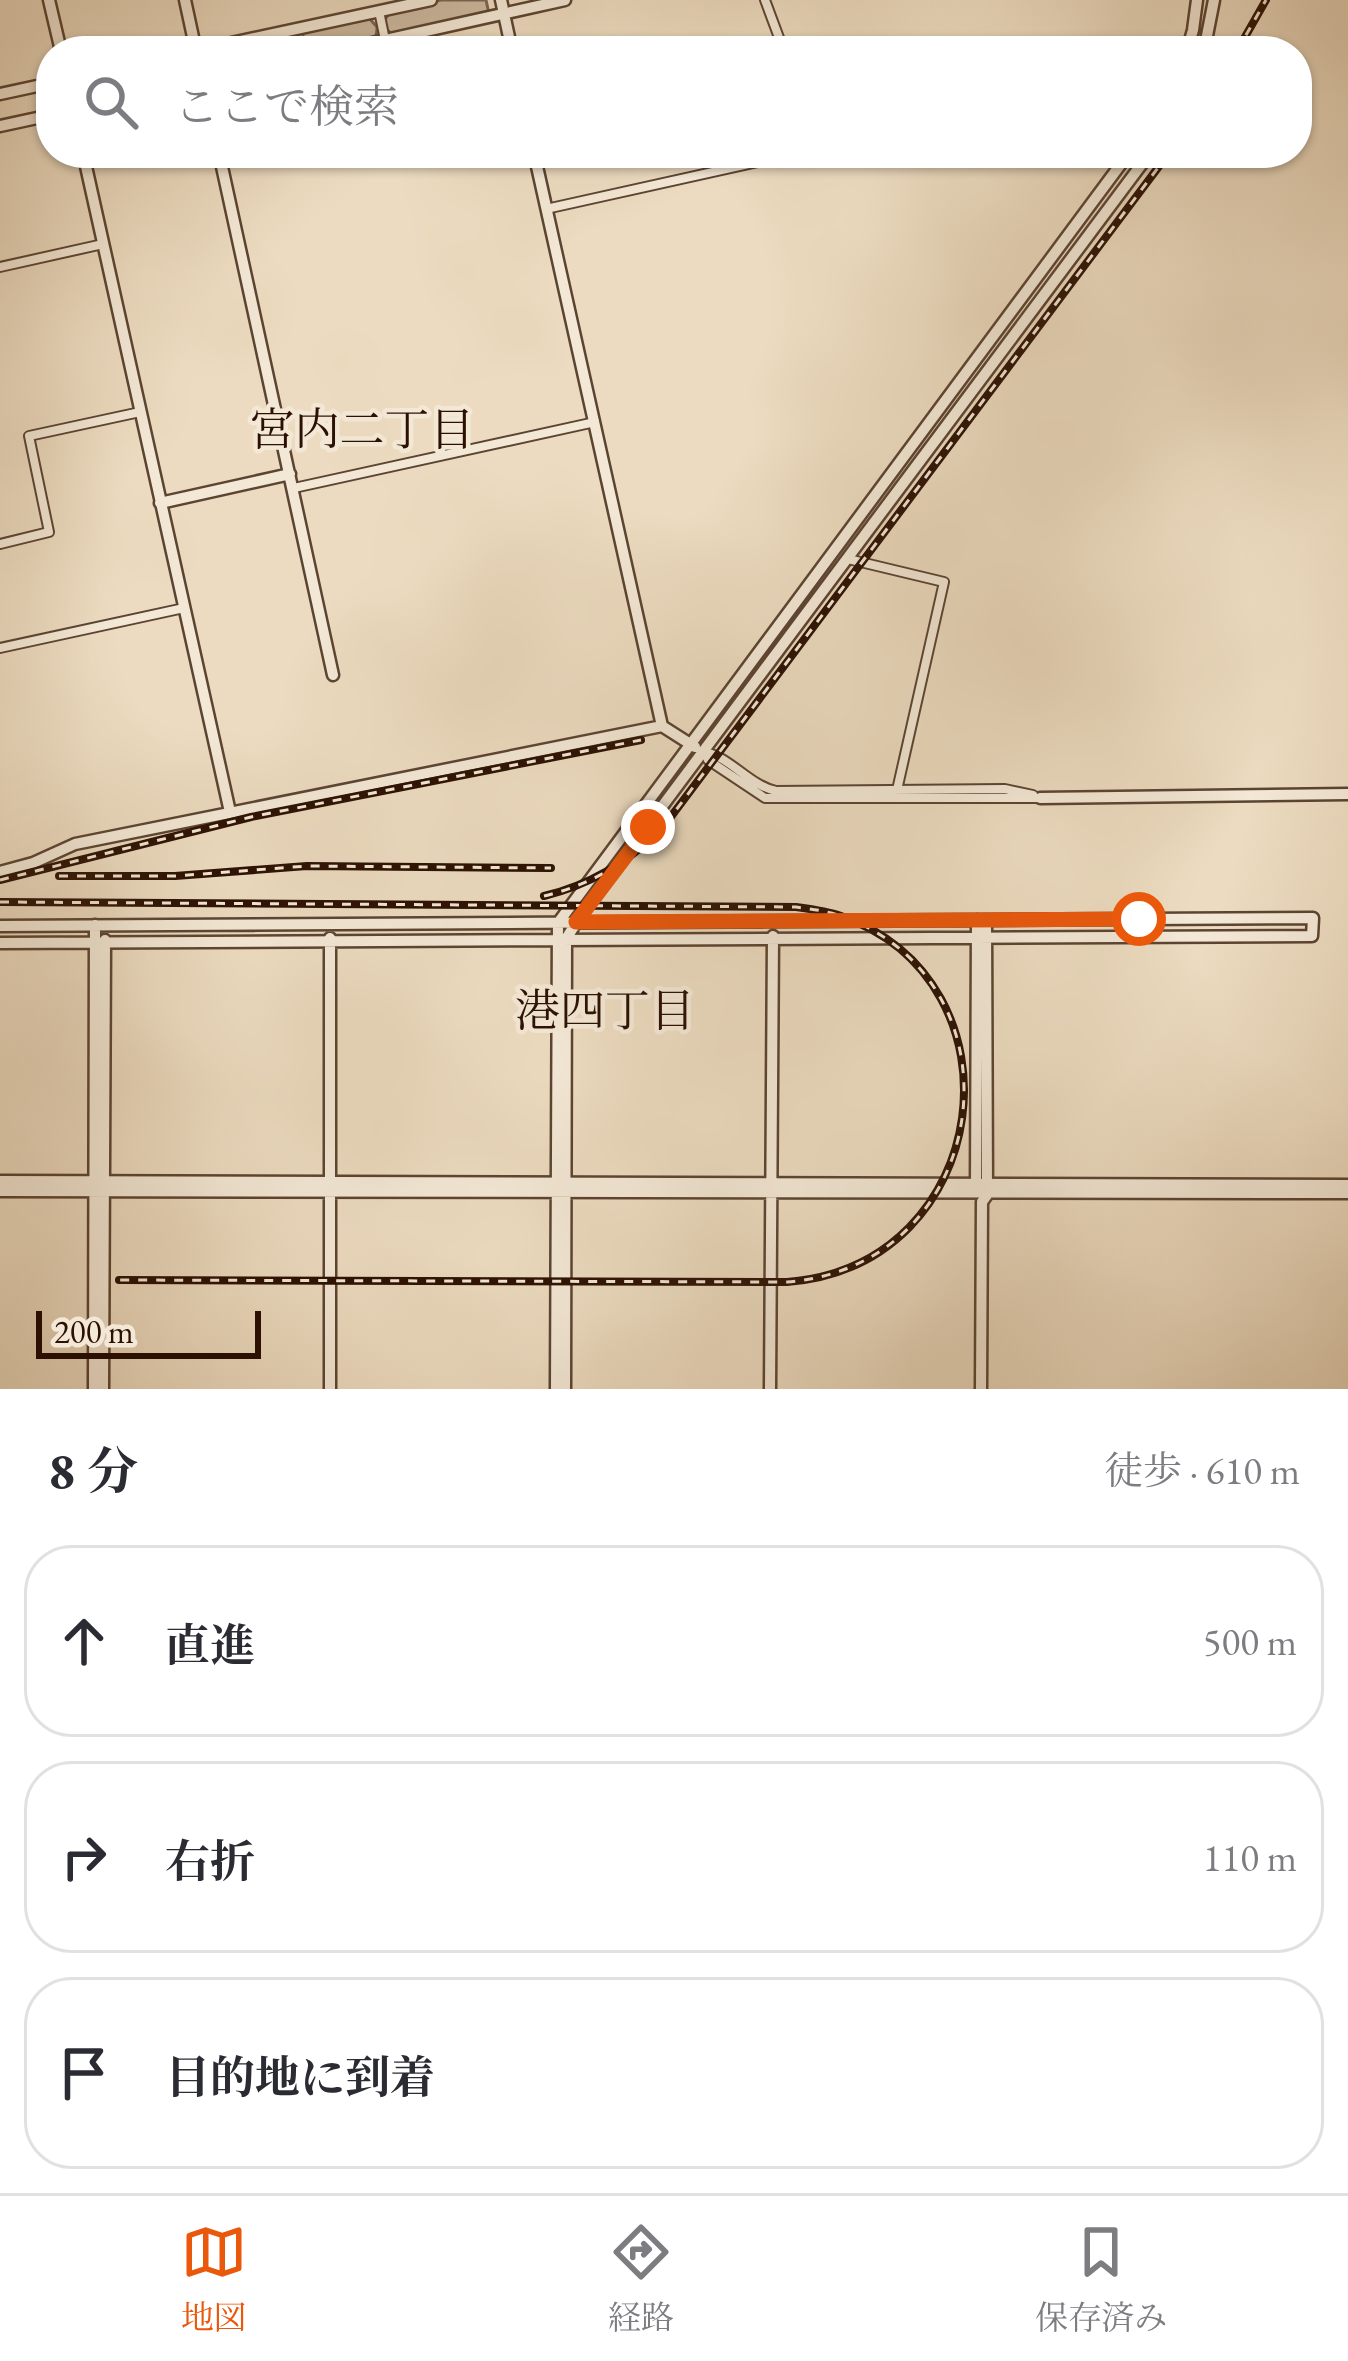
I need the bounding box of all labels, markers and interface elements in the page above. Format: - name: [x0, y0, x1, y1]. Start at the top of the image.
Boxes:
- search box: [36, 36, 1312, 168]
- icon: search: [78, 69, 144, 135]
- text: ここで検索: [174, 77, 399, 135]
- district label: 宮内二丁目: [249, 400, 475, 458]
- route end: [621, 800, 675, 854]
- route start: [1112, 892, 1166, 946]
- district label: 港四丁目: [515, 981, 695, 1039]
- scale bar: [36, 1305, 261, 1358]
- text: 200 m: [54, 1310, 134, 1353]
- text: 8 分: [48, 1438, 138, 1504]
- text: 徒歩 · 610 m: [1104, 1445, 1300, 1496]
- icon: ahead: [51, 1608, 117, 1674]
- text: 直進: [165, 1616, 255, 1674]
- text: 500 m: [1203, 1616, 1297, 1667]
- icon: right: [51, 1824, 117, 1890]
- text: 右折: [165, 1832, 255, 1890]
- text: 110 m: [1203, 1832, 1297, 1883]
- icon: arrive: [51, 2040, 117, 2106]
- text: 目的地に到着: [165, 2048, 435, 2106]
- tab: 地図: [181, 2219, 247, 2339]
- tab: 経路: [608, 2219, 674, 2339]
- tab: 保存済み: [1035, 2219, 1167, 2339]

